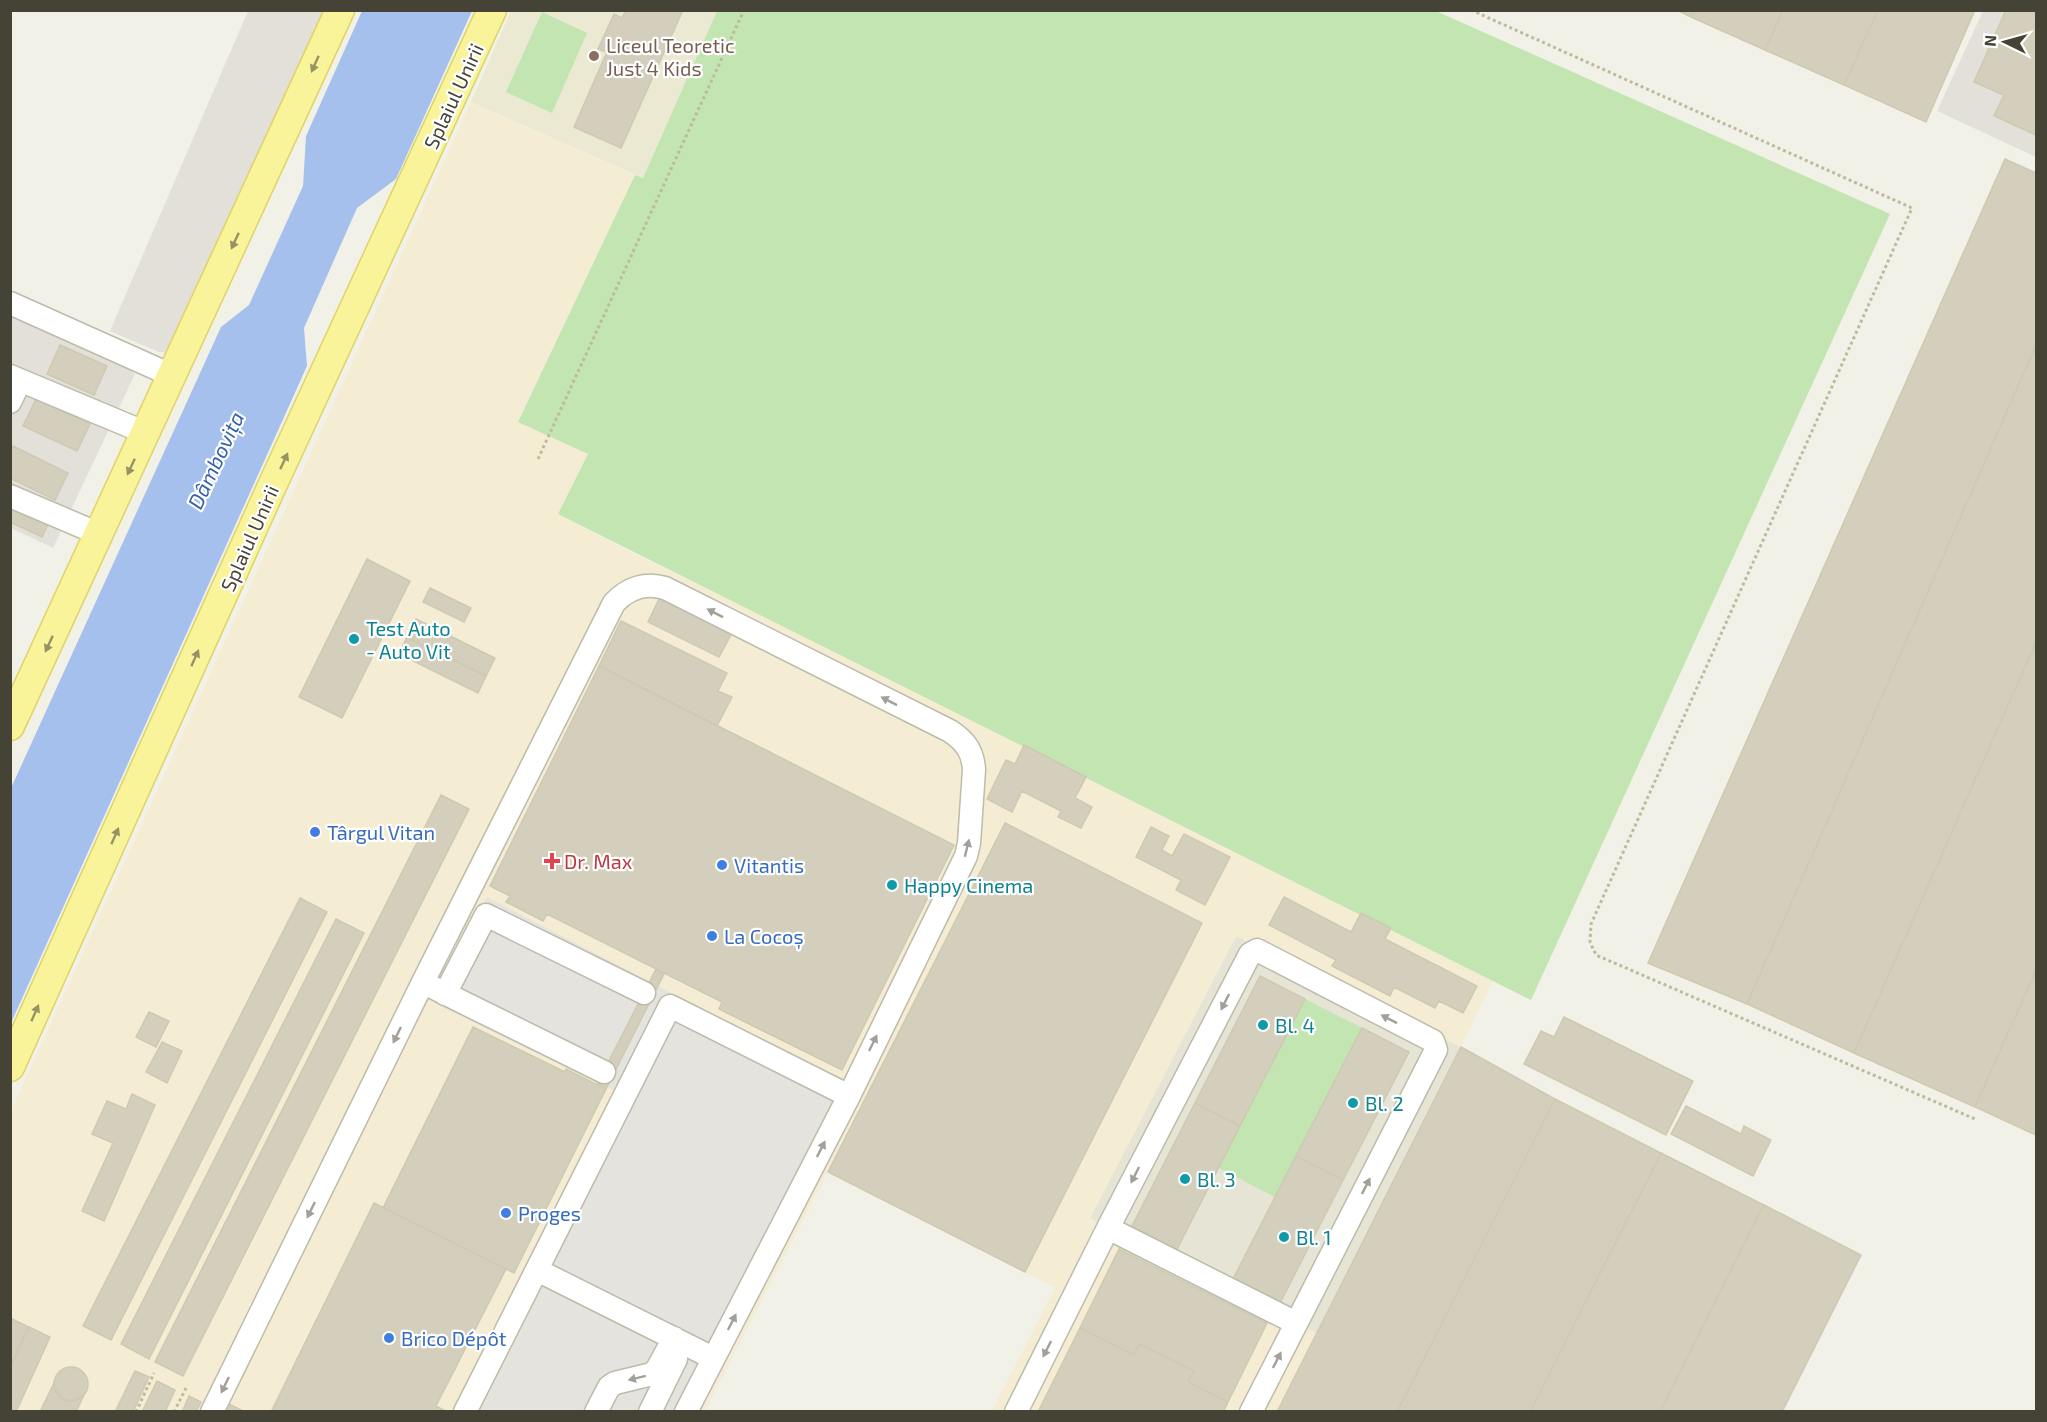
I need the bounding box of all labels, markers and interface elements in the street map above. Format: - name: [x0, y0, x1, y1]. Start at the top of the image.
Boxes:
- north arrow: [1975, 12, 2035, 72]
- place label: Liceul Teoretic Just 4 Kids: [606, 33, 735, 80]
- text: N: [1980, 34, 2000, 47]
- street label: Splaiul Unirii: [418, 39, 488, 153]
- marker: Liceul Teoretic Just 4 Kids: [587, 49, 601, 63]
- one-way arrow: [311, 55, 320, 72]
- one-way arrow: [230, 233, 239, 250]
- water label: Dâmbovița: [182, 407, 250, 513]
- one-way arrow: [279, 453, 288, 470]
- one-way arrow: [126, 458, 135, 475]
- street label: Splaiul Unirii: [215, 481, 283, 595]
- one-way arrow: [706, 609, 724, 619]
- place label: Test Auto - Auto Vit: [366, 616, 451, 663]
- marker: Test Auto - Auto Vit: [347, 632, 361, 646]
- one-way arrow: [44, 635, 53, 652]
- one-way arrow: [191, 649, 200, 667]
- one-way arrow: [881, 696, 898, 705]
- place label: Târgul Vitan: [327, 820, 435, 844]
- marker: Târgul Vitan: [308, 825, 322, 839]
- one-way arrow: [110, 827, 119, 844]
- one-way arrow: [963, 839, 973, 857]
- place label: Dr. Max: [564, 849, 633, 873]
- place label: Vitantis: [734, 853, 804, 877]
- marker: Dr. Max: [545, 854, 559, 868]
- marker: Vitantis: [715, 858, 729, 872]
- place label: Happy Cinema: [904, 873, 1033, 897]
- marker: Happy Cinema: [885, 878, 899, 892]
- place label: La Cocoș: [724, 924, 804, 950]
- marker: La Cocoș: [705, 929, 719, 943]
- one-way arrow: [1220, 994, 1230, 1011]
- one-way arrow: [30, 1005, 39, 1022]
- place label: Bl. 4: [1275, 1013, 1315, 1037]
- one-way arrow: [1381, 1014, 1398, 1023]
- marker: Bl. 4: [1256, 1018, 1270, 1032]
- one-way arrow: [392, 1026, 402, 1043]
- one-way arrow: [869, 1034, 878, 1051]
- place label: Bl. 2: [1365, 1091, 1404, 1115]
- marker: Bl. 2: [1346, 1096, 1360, 1110]
- one-way arrow: [816, 1140, 826, 1158]
- one-way arrow: [1131, 1166, 1141, 1184]
- place label: Bl. 3: [1197, 1167, 1236, 1191]
- marker: Bl. 3: [1178, 1172, 1192, 1186]
- one-way arrow: [1361, 1177, 1371, 1195]
- one-way arrow: [306, 1201, 316, 1218]
- place label: Proges: [518, 1201, 581, 1225]
- marker: Proges: [499, 1206, 513, 1220]
- place label: Bl. 1: [1296, 1225, 1331, 1249]
- marker: Bl. 1: [1277, 1230, 1291, 1244]
- one-way arrow: [727, 1314, 737, 1331]
- place label: Brico Dépôt: [401, 1326, 507, 1350]
- marker: Brico Dépôt: [382, 1331, 396, 1345]
- one-way arrow: [1043, 1341, 1052, 1358]
- one-way arrow: [1273, 1351, 1282, 1368]
- one-way arrow: [628, 1373, 646, 1383]
- one-way arrow: [220, 1376, 230, 1393]

